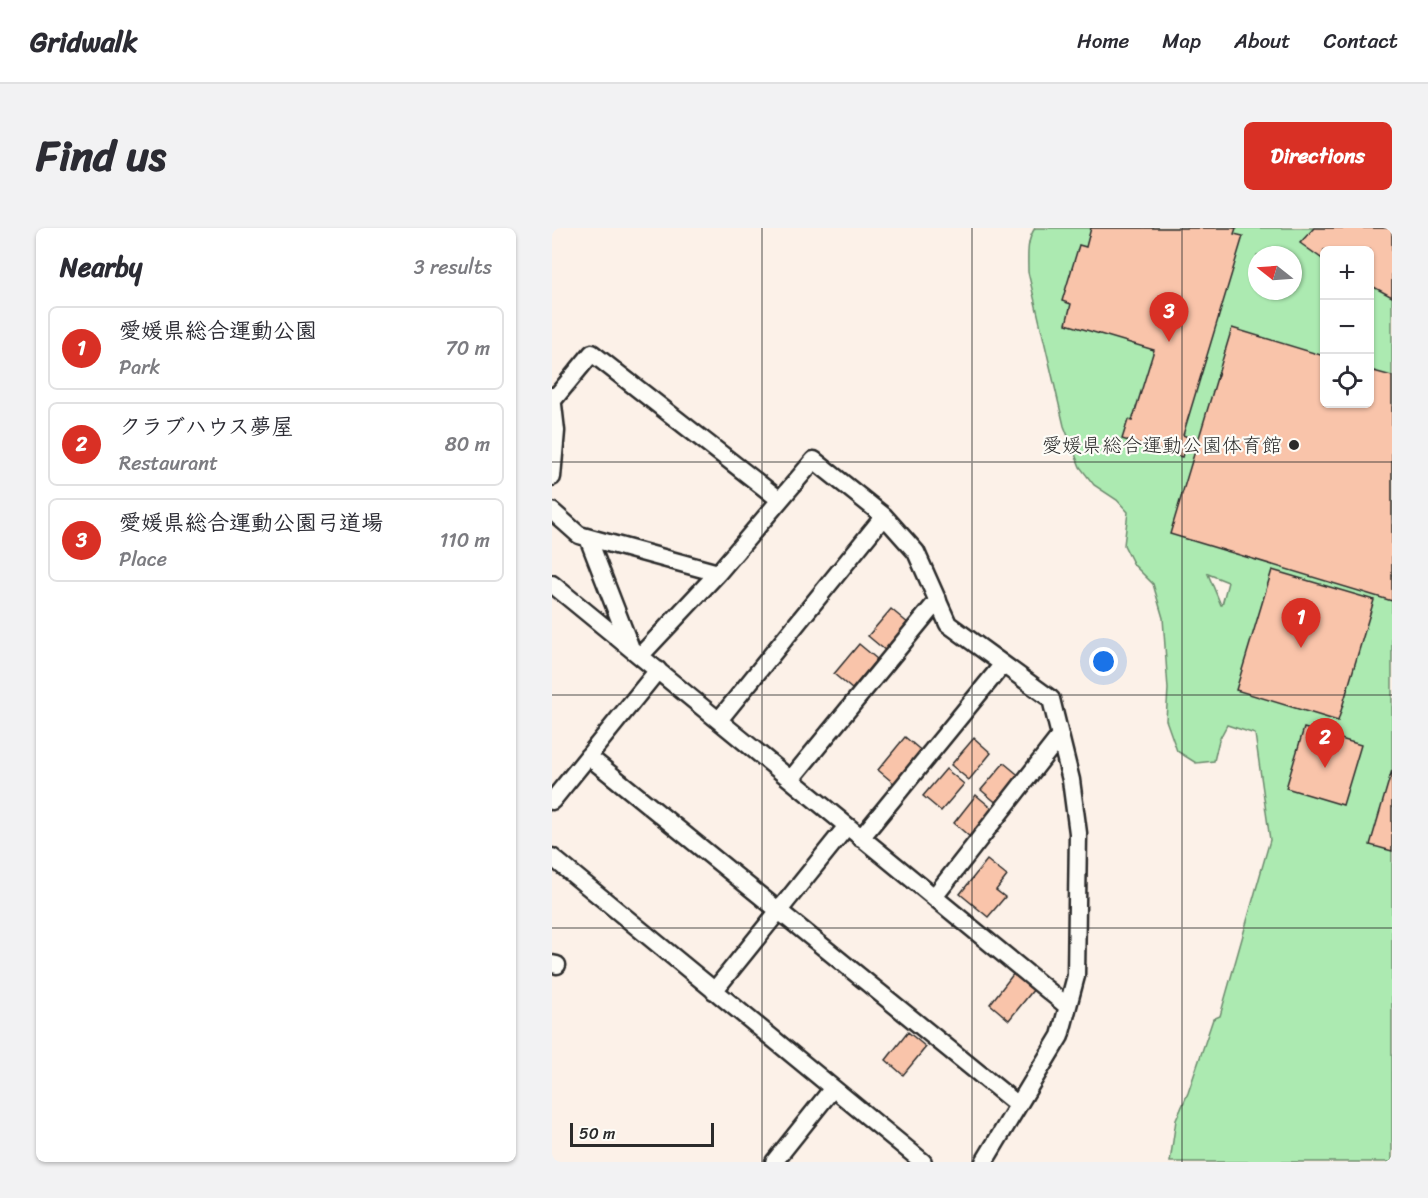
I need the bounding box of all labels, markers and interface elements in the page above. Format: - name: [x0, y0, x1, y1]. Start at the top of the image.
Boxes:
- text: Gridwalk: [30, 17, 138, 66]
- text: Home: [1077, 22, 1129, 60]
- text: Map: [1162, 22, 1201, 60]
- text: About: [1234, 22, 1291, 60]
- text: Contact: [1324, 22, 1398, 60]
- text: Find us: [36, 119, 166, 193]
- button: Directions: [1244, 122, 1392, 190]
- text: Nearby: [60, 244, 142, 290]
- north arrow: [1248, 246, 1302, 300]
- map controls: [1320, 246, 1374, 408]
- button: +: [1320, 246, 1374, 300]
- text: 3 results: [414, 250, 492, 285]
- pin: 3: [1150, 292, 1188, 342]
- button: −: [1320, 300, 1374, 354]
- text: 愛媛県総合運動公園: [119, 311, 317, 350]
- text: 1: [77, 331, 86, 366]
- text: 70 m: [445, 331, 490, 366]
- text: Park: [119, 350, 160, 385]
- button: locate: [1320, 354, 1374, 408]
- text: クラブハウス夢屋: [119, 407, 294, 446]
- text: 2: [76, 427, 87, 462]
- text: 80 m: [445, 427, 490, 462]
- place label: 愛媛県総合運動公園体育館: [1042, 428, 1282, 463]
- marker: 愛媛県総合運動公園体育館: [1287, 438, 1301, 452]
- text: Restaurant: [119, 446, 218, 481]
- text: 愛媛県総合運動公園弓道場: [119, 503, 383, 542]
- text: 3: [76, 523, 87, 558]
- text: 110 m: [440, 523, 490, 558]
- text: Place: [119, 542, 167, 577]
- pin: 1: [1282, 598, 1320, 648]
- your location: [1089, 647, 1118, 676]
- pin: 2: [1306, 718, 1344, 768]
- text: 50 m: [579, 1119, 615, 1148]
- scale bar: [570, 1120, 714, 1148]

